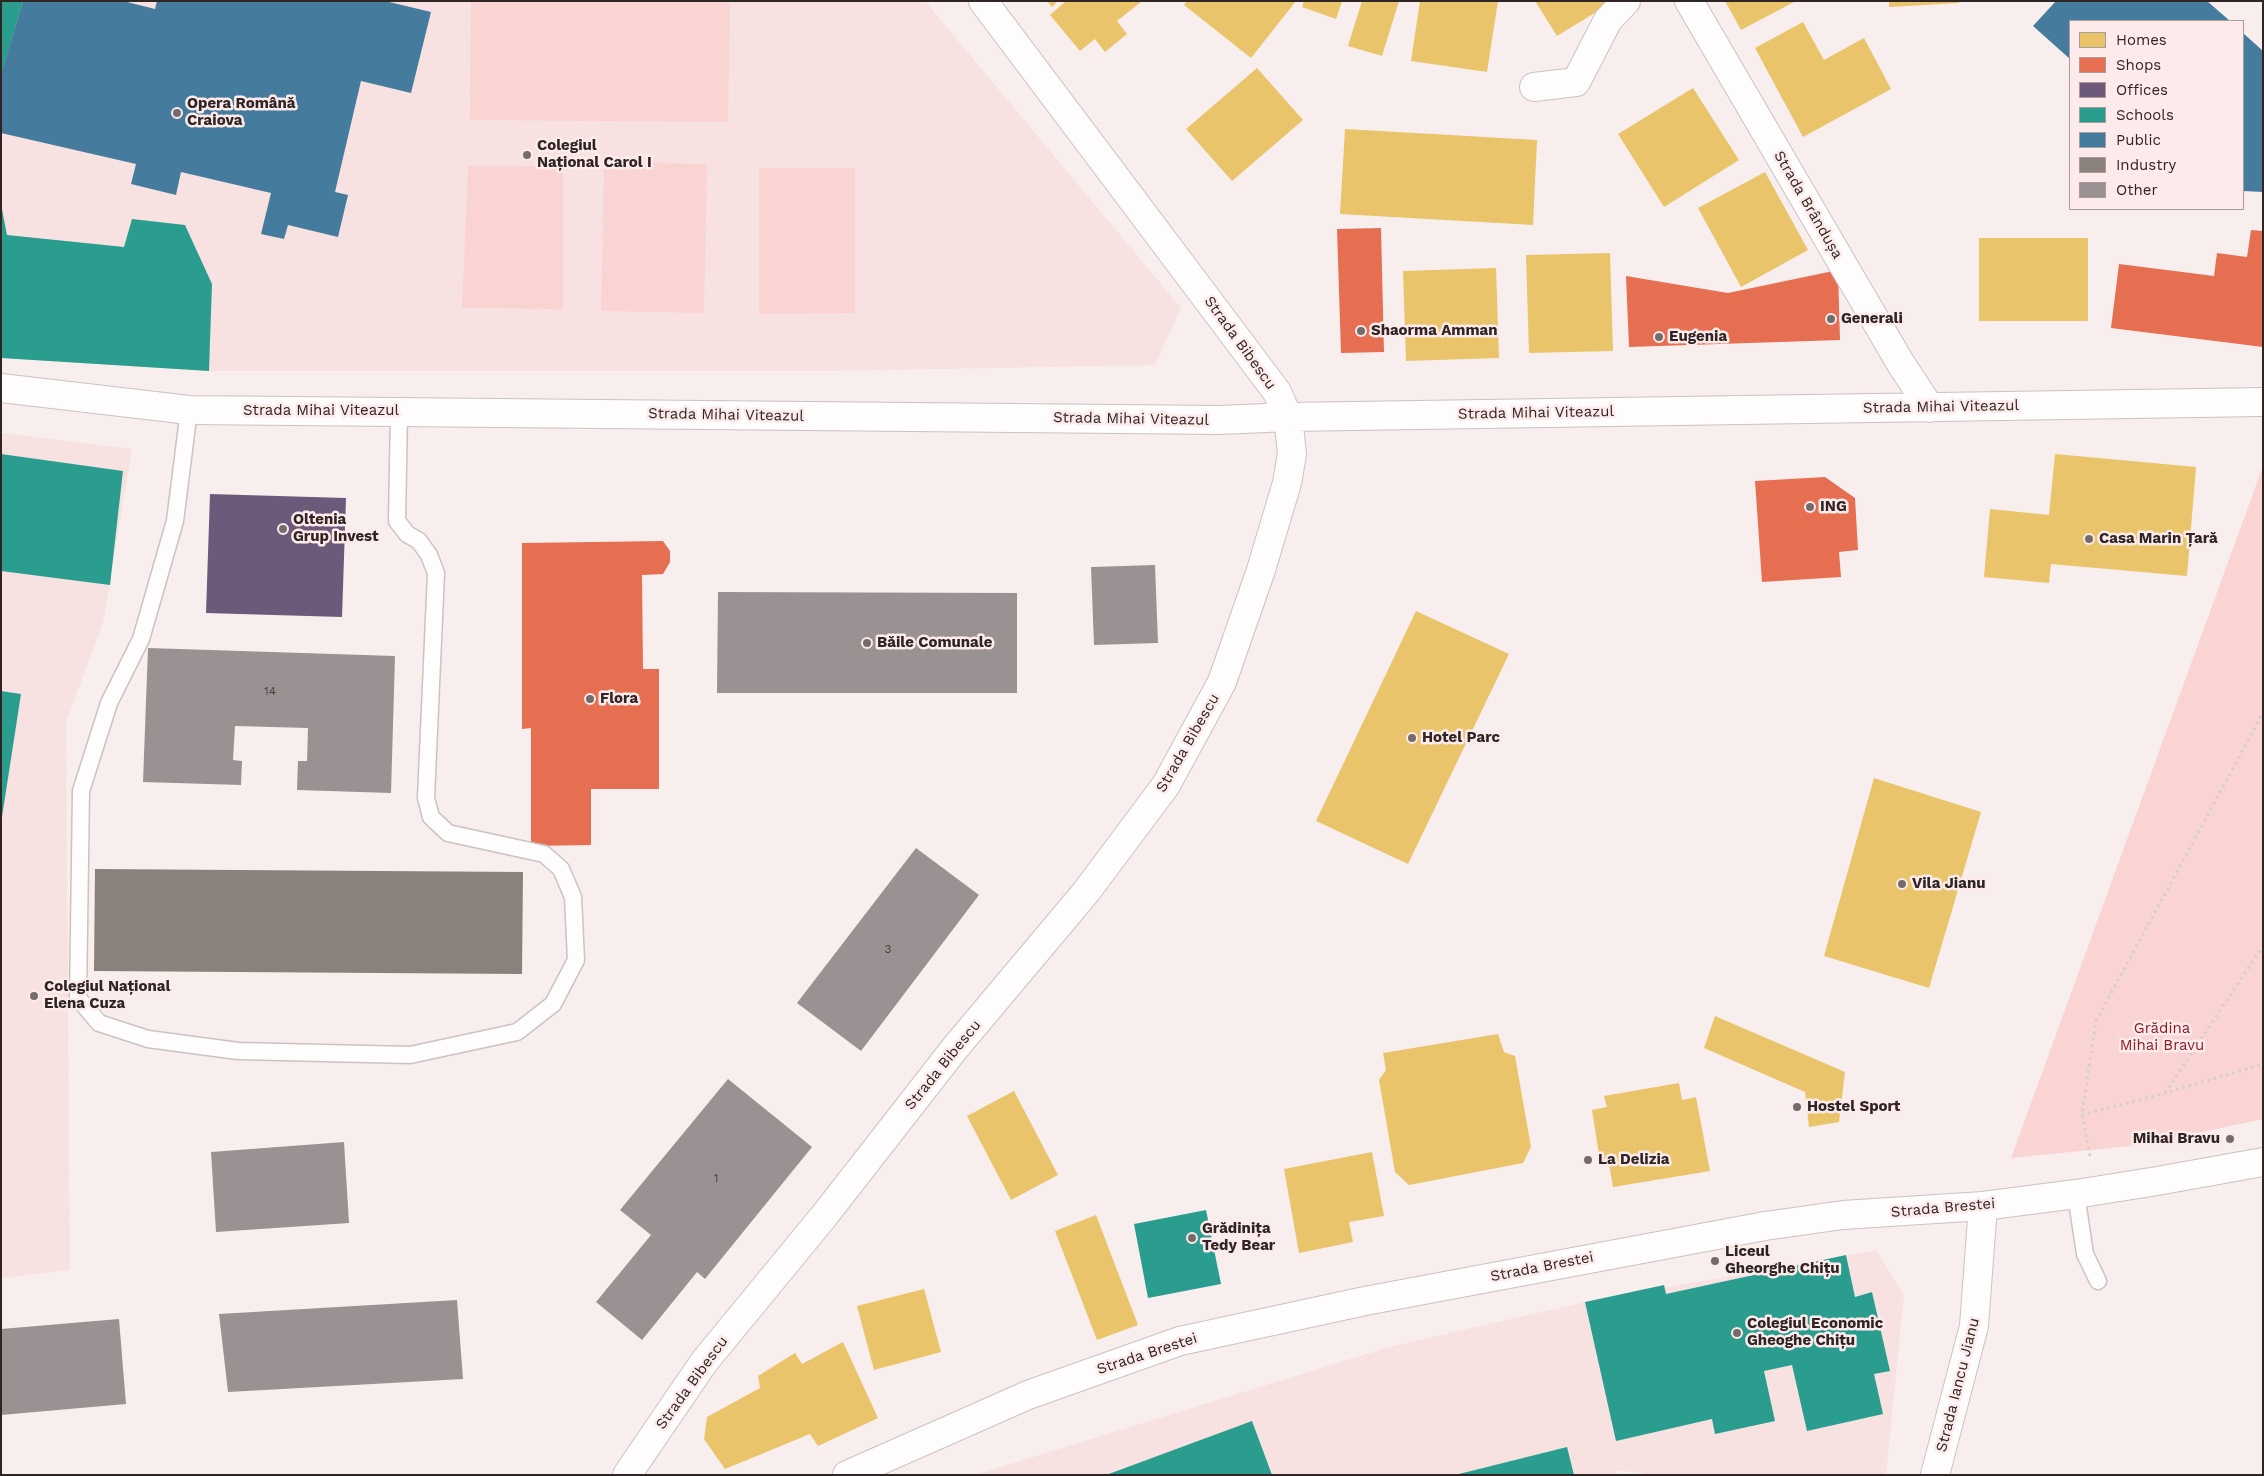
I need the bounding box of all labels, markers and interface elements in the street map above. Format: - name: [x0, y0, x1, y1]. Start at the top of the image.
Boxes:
- legend: [2069, 20, 2244, 210]
- text: Homes: [2116, 31, 2167, 49]
- text: Shops: [2116, 56, 2161, 74]
- text: Offices: [2116, 81, 2168, 99]
- place label: Opera Română Craiova: [187, 95, 295, 130]
- text: Schools: [2116, 106, 2174, 124]
- marker: Opera Română Craiova: [171, 107, 183, 119]
- text: Public: [2116, 131, 2161, 149]
- place label: Colegiul Național Carol I: [537, 137, 652, 172]
- street label: Strada Brândușa: [1770, 148, 1846, 262]
- marker: Colegiul Național Carol I: [521, 149, 533, 161]
- text: Industry: [2116, 156, 2176, 174]
- text: Other: [2116, 181, 2158, 199]
- street label: Strada Bibescu: [1200, 293, 1280, 393]
- place label: Generali: [1841, 310, 1903, 328]
- marker: Generali: [1825, 313, 1837, 325]
- place label: Shaorma Amman: [1371, 322, 1498, 340]
- marker: Shaorma Amman: [1355, 325, 1367, 337]
- place label: Eugenia: [1669, 328, 1727, 346]
- marker: Eugenia: [1653, 331, 1665, 343]
- street label: Strada Mihai Viteazul: [1863, 397, 2019, 417]
- street label: Strada Mihai Viteazul: [243, 402, 399, 420]
- street label: Strada Mihai Viteazul: [1458, 403, 1614, 423]
- street label: Strada Mihai Viteazul: [648, 405, 804, 425]
- street label: Strada Mihai Viteazul: [1053, 409, 1209, 429]
- place label: ING: [1820, 498, 1847, 516]
- marker: ING: [1804, 501, 1816, 513]
- place label: Oltenia Grup Invest: [293, 511, 379, 546]
- marker: Oltenia Grup Invest: [277, 523, 289, 535]
- place label: Casa Marin Țară: [2099, 530, 2218, 548]
- marker: Casa Marin Țară: [2083, 533, 2095, 545]
- place label: Băile Comunale: [877, 634, 992, 652]
- marker: Băile Comunale: [861, 637, 873, 649]
- house number: 14: [264, 684, 276, 698]
- place label: Flora: [600, 690, 638, 708]
- street label: Strada Bibescu: [1153, 691, 1223, 795]
- marker: Flora: [584, 693, 596, 705]
- place label: Hotel Parc: [1422, 729, 1500, 747]
- marker: Hotel Parc: [1406, 732, 1418, 744]
- place label: Vila Jianu: [1912, 875, 1985, 893]
- marker: Vila Jianu: [1896, 878, 1908, 890]
- house number: 3: [885, 942, 891, 956]
- place label: Colegiul Național Elena Cuza: [44, 978, 170, 1013]
- marker: Colegiul Național Elena Cuza: [28, 990, 40, 1002]
- street label: Strada Bibescu: [901, 1016, 985, 1114]
- park label: Grădina Mihai Bravu: [2120, 1020, 2204, 1055]
- place label: Hostel Sport: [1807, 1098, 1900, 1116]
- marker: Hostel Sport: [1791, 1101, 1803, 1113]
- place label: Mihai Bravu: [2133, 1130, 2220, 1148]
- marker: Mihai Bravu: [2224, 1133, 2236, 1145]
- place label: La Delizia: [1598, 1151, 1670, 1169]
- marker: La Delizia: [1582, 1154, 1594, 1166]
- house number: 1: [714, 1171, 718, 1185]
- street label: Strada Brestei: [1890, 1194, 1996, 1222]
- place label: Grădinița Tedy Bear: [1202, 1220, 1275, 1255]
- marker: Grădinița Tedy Bear: [1186, 1232, 1198, 1244]
- place label: Liceul Gheorghe Chițu: [1725, 1243, 1840, 1278]
- street label: Strada Brestei: [1489, 1248, 1595, 1286]
- marker: Liceul Gheorghe Chițu: [1709, 1255, 1721, 1267]
- place label: Colegiul Economic Gheoghe Chițu: [1747, 1315, 1883, 1350]
- street label: Strada Iancu Jianu: [1933, 1316, 1983, 1454]
- marker: Colegiul Economic Gheoghe Chițu: [1731, 1327, 1743, 1339]
- street label: Strada Brestei: [1095, 1329, 1199, 1379]
- street label: Strada Bibescu: [652, 1333, 732, 1433]

